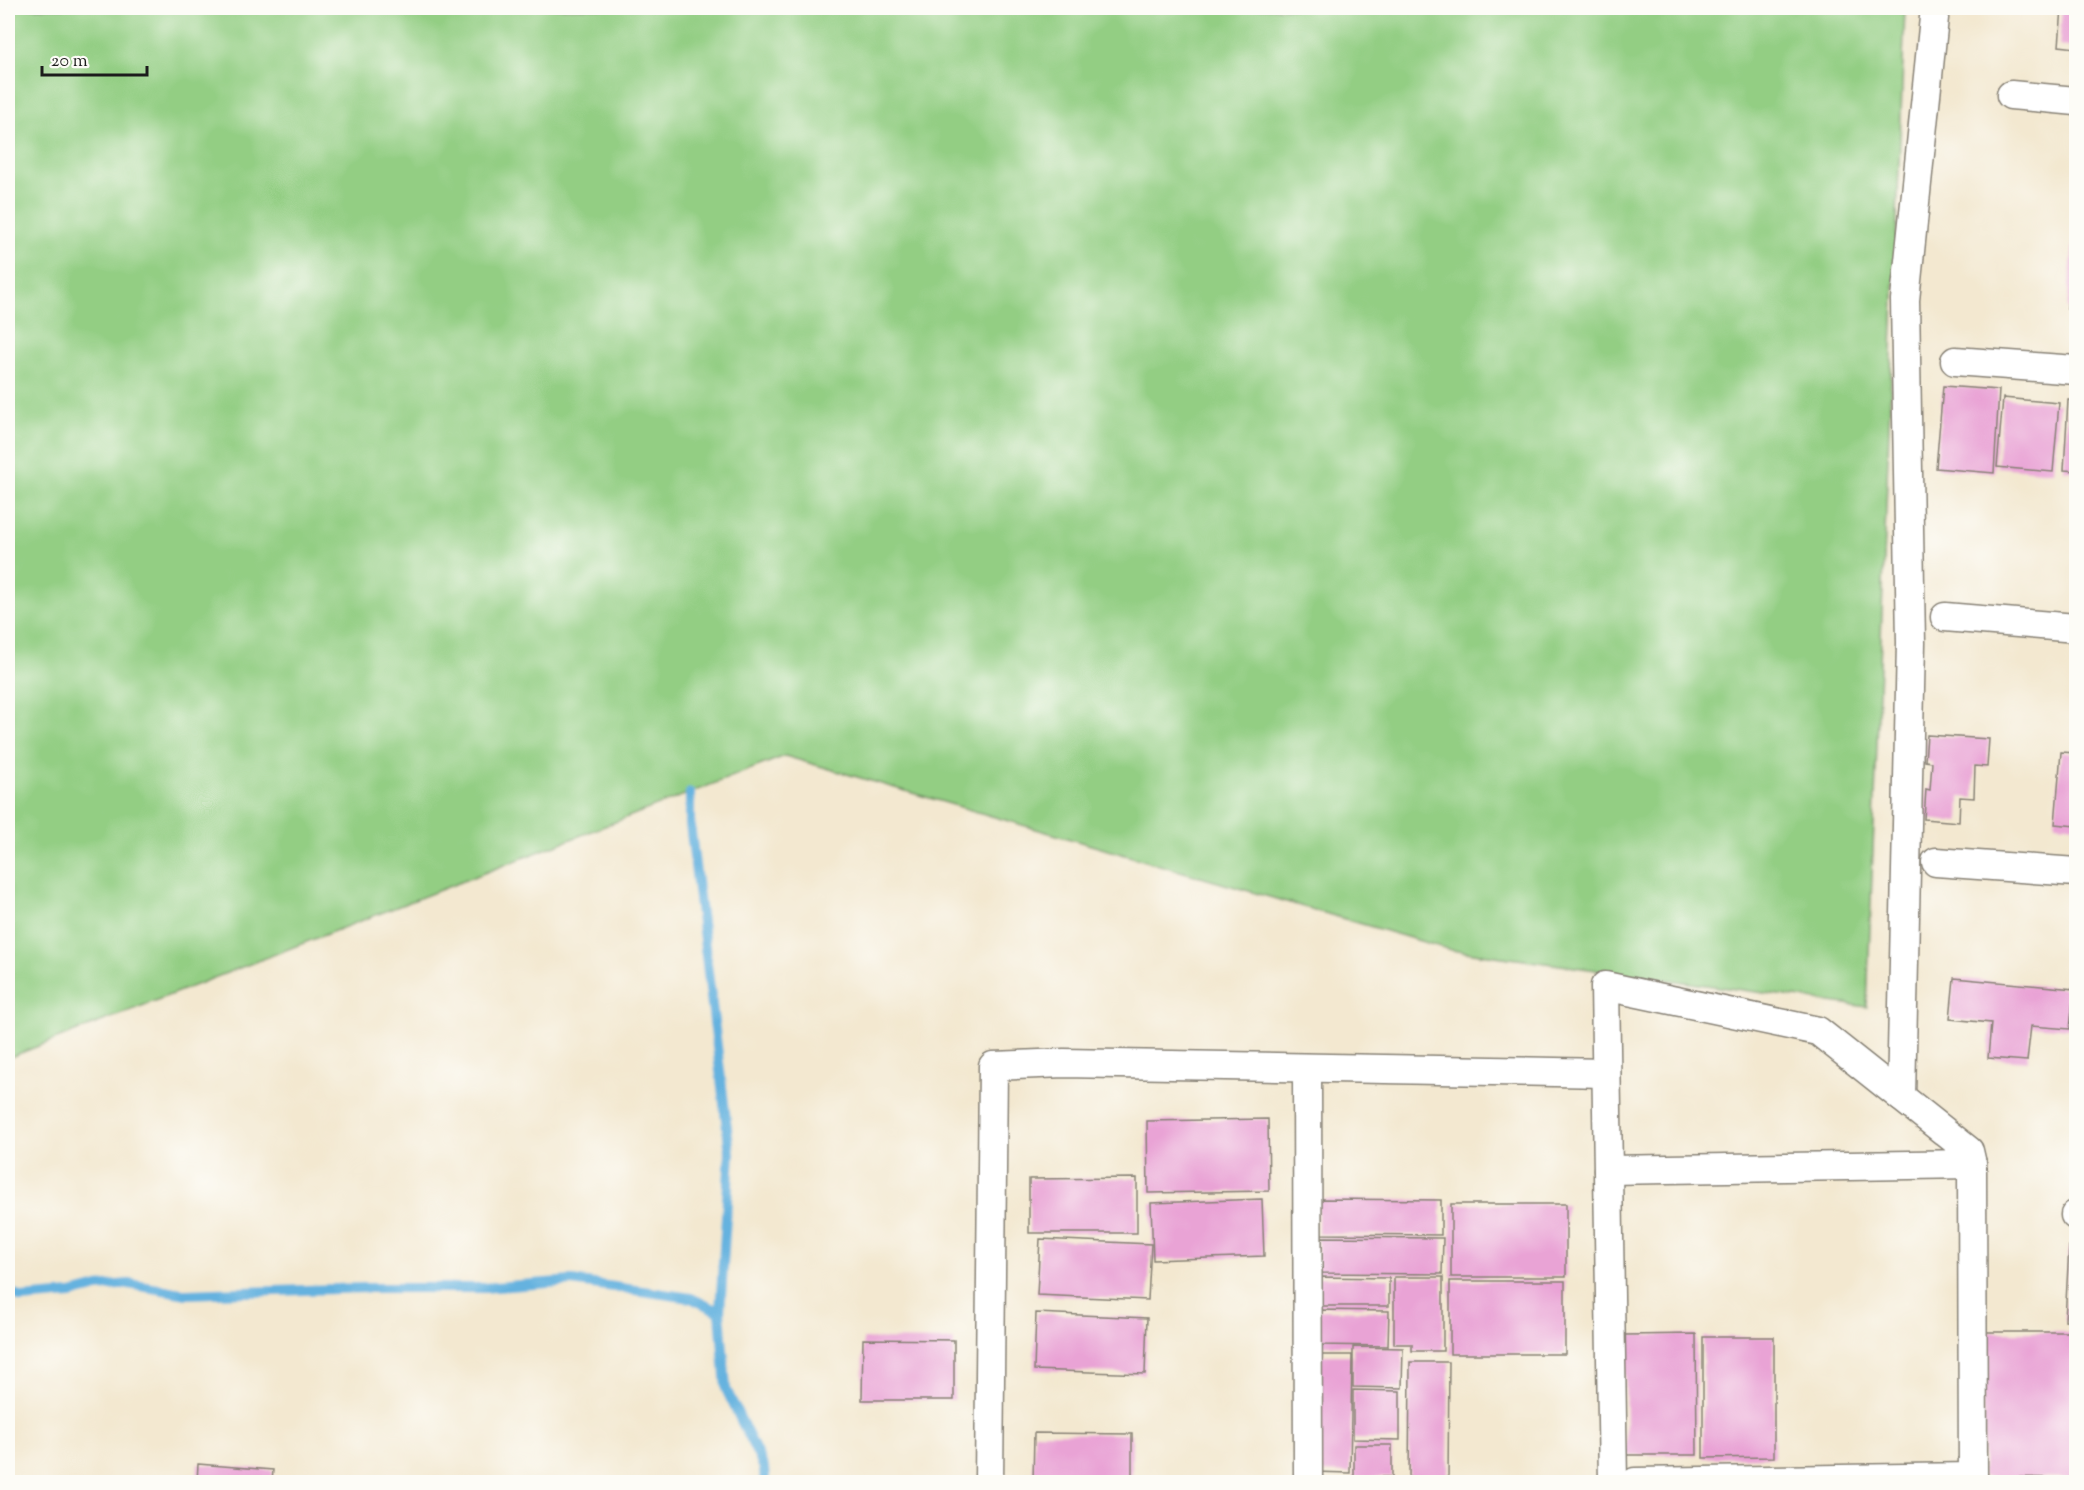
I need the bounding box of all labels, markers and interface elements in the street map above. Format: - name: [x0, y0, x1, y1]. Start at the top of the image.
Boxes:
- scale bar: [42, 39, 147, 77]
- text: 20 m: [51, 49, 88, 75]

